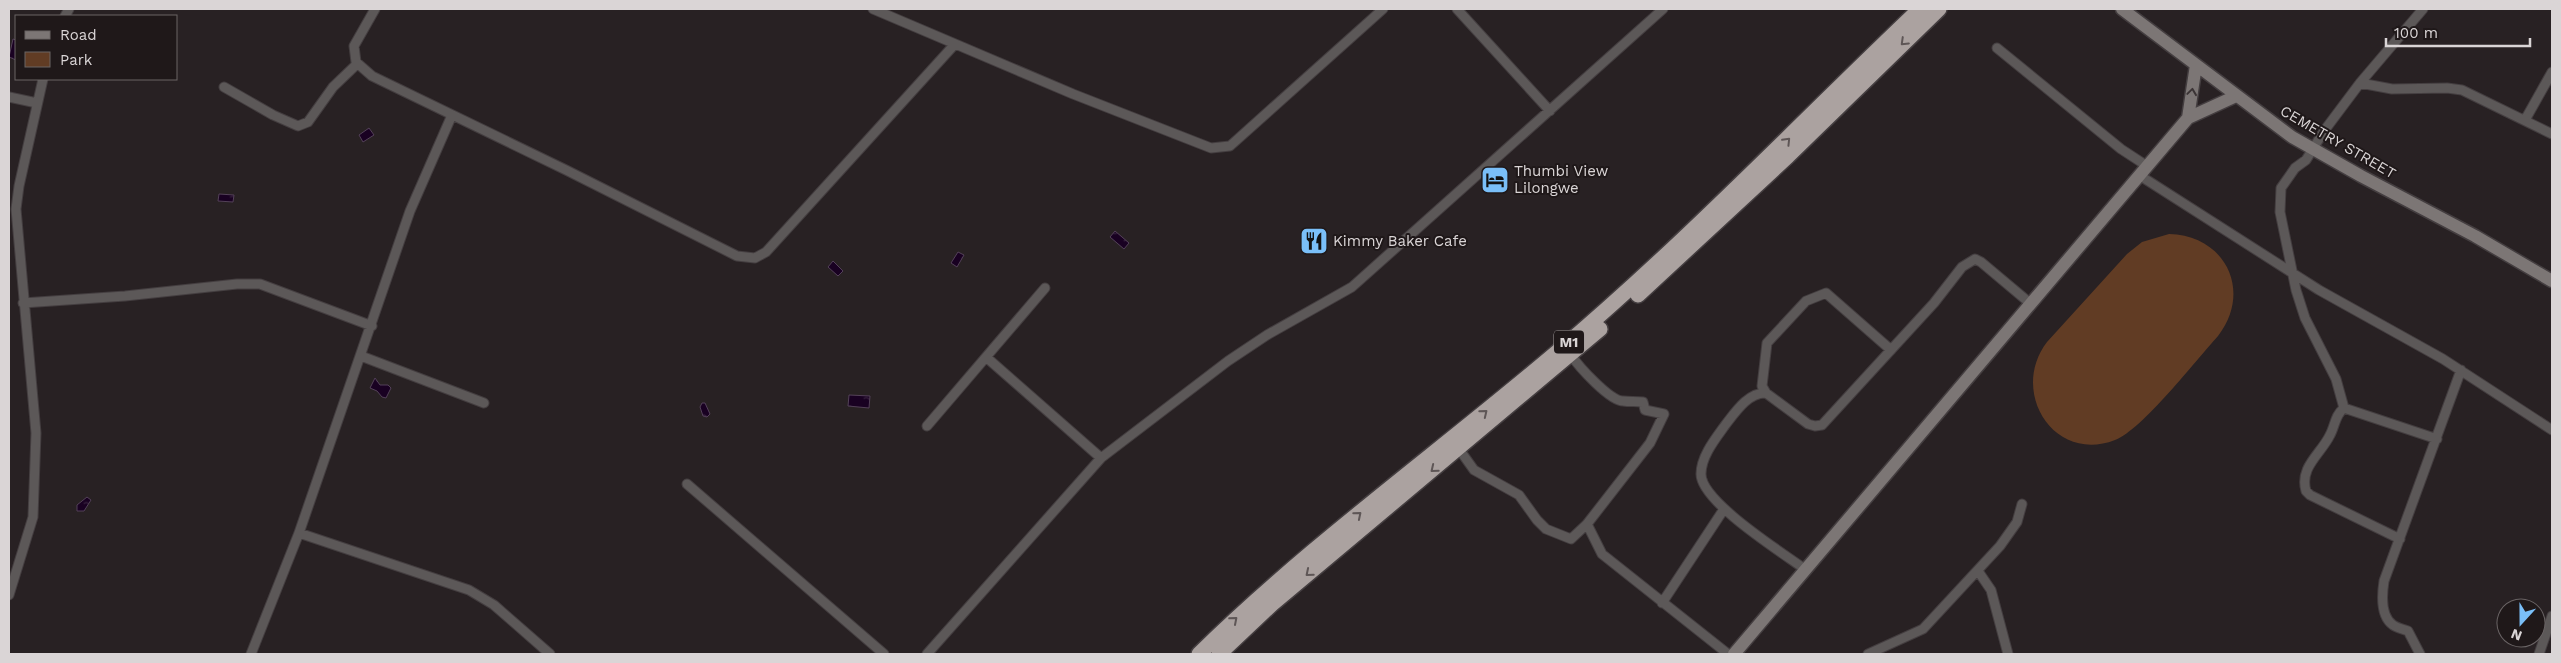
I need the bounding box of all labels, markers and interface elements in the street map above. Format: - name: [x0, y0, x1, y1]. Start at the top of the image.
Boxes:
- legend: [15, 15, 178, 80]
- scale bar: [2386, 15, 2530, 47]
- text: 100 m: [2394, 24, 2438, 42]
- text: Road: [60, 26, 97, 44]
- one-way arrow: [1901, 36, 1910, 45]
- text: Park: [60, 51, 93, 69]
- one-way arrow: [2186, 87, 2197, 95]
- street label: CEMETRY STREET: [2277, 102, 2399, 182]
- one-way arrow: [1781, 137, 1790, 146]
- place label: Thumbi View Lilongwe: [1514, 162, 1609, 197]
- hotel icon: Thumbi View Lilongwe: [1480, 165, 1510, 195]
- restaurant icon: Kimmy Baker Cafe: [1299, 226, 1329, 256]
- place label: Kimmy Baker Cafe: [1333, 232, 1467, 250]
- road number: M1: [1554, 331, 1584, 354]
- one-way arrow: [1478, 409, 1487, 418]
- one-way arrow: [1431, 464, 1440, 472]
- one-way arrow: [1352, 512, 1361, 521]
- one-way arrow: [1306, 567, 1315, 575]
- north arrow: [2496, 598, 2546, 648]
- one-way arrow: [1228, 617, 1237, 626]
- text: N: [2509, 626, 2524, 644]

